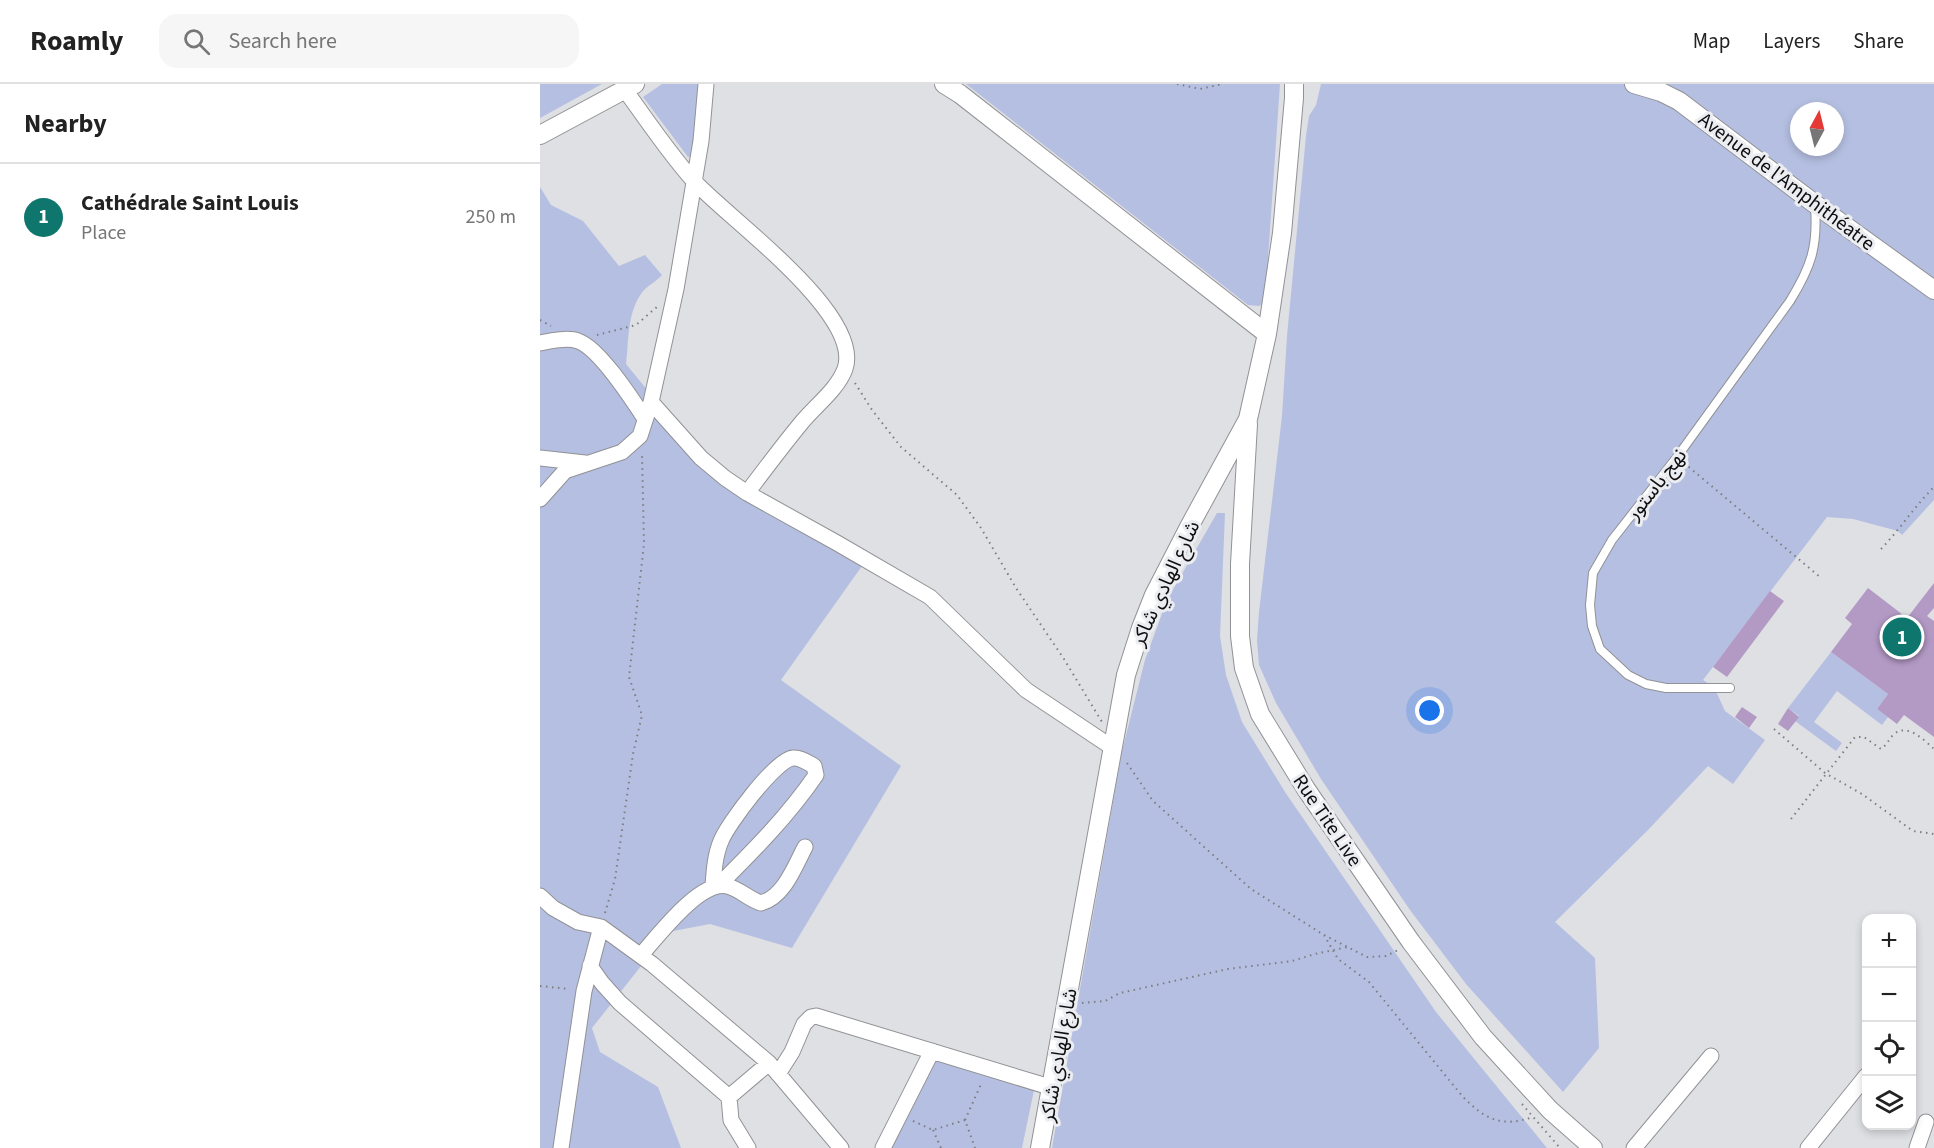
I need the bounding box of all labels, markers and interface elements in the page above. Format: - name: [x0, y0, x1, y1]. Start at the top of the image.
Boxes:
- search box: [159, 14, 579, 68]
- text: Roamly: [30, 21, 123, 61]
- icon: search: [180, 25, 213, 58]
- text: Search here: [228, 25, 337, 57]
- text: Map: [1693, 26, 1730, 56]
- text: Layers: [1763, 26, 1820, 56]
- text: Share: [1853, 26, 1904, 56]
- north arrow: [1790, 102, 1844, 156]
- text: Nearby: [24, 105, 107, 142]
- street label: Avenue de l'Amphithéatre: [1692, 106, 1881, 258]
- text: Cathédrale Saint Louis: [81, 187, 299, 219]
- text: 1: [38, 203, 49, 231]
- text: 250 m: [466, 203, 516, 231]
- text: Place: [81, 219, 126, 247]
- street label: نهج باستور: [1619, 443, 1694, 527]
- street label: شارع الهادي شاكر: [1124, 516, 1208, 652]
- pin: 1: [1882, 614, 1922, 660]
- your location: [1415, 696, 1444, 725]
- street label: Rue Tite Live: [1286, 769, 1368, 872]
- map controls: [1862, 914, 1916, 1130]
- button: +: [1862, 914, 1916, 968]
- button: −: [1862, 968, 1916, 1022]
- street label: شارع الهادي شاكر: [1033, 986, 1085, 1125]
- button: locate: [1862, 1022, 1916, 1076]
- button: layers: [1862, 1076, 1916, 1130]

